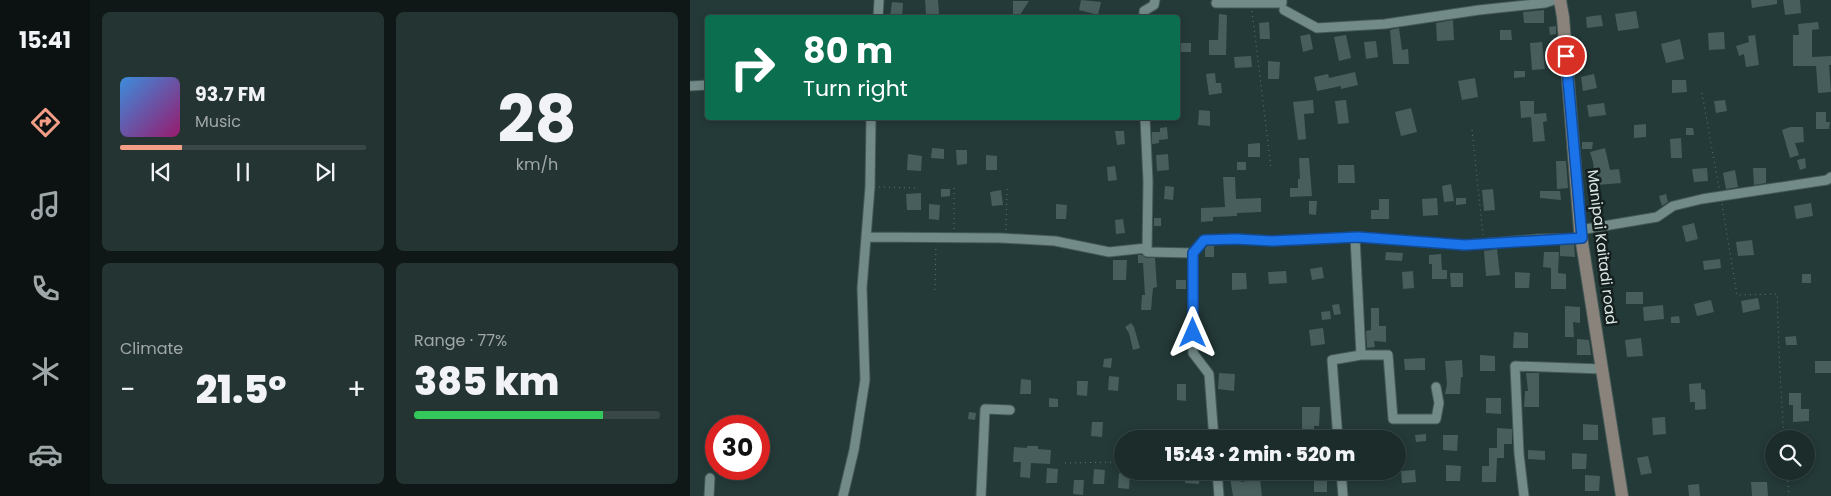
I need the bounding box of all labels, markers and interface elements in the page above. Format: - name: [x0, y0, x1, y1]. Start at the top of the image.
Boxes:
- text: 15:41: [19, 25, 71, 56]
- text: 80 m: [803, 26, 893, 75]
- icon: right: [720, 35, 785, 100]
- pin: [1545, 35, 1587, 77]
- icon: arrive: [1552, 42, 1580, 70]
- text: Turn right: [803, 73, 908, 104]
- text: 28: [497, 74, 577, 165]
- text: 93.7 FM: [195, 81, 266, 108]
- icon: directions: [28, 105, 63, 140]
- text: Music: [195, 110, 241, 133]
- text: km/h: [516, 153, 558, 176]
- icon: previous: [147, 158, 175, 186]
- icon: pause: [229, 158, 257, 186]
- icon: next: [311, 158, 339, 186]
- street label: Manipai Kaitadi road: [1583, 168, 1622, 326]
- icon: music: [28, 188, 63, 223]
- icon: phone: [28, 271, 63, 306]
- position arrow: [1166, 306, 1218, 358]
- text: Range · 77%: [414, 329, 507, 352]
- text: Climate: [120, 337, 183, 360]
- icon: climate: [28, 354, 63, 389]
- text: 385 km: [414, 355, 559, 408]
- text: 21.5°: [196, 363, 287, 416]
- text: −: [120, 370, 135, 409]
- text: +: [347, 370, 366, 409]
- speed limit sign: 30: [705, 415, 770, 480]
- map controls: [1765, 430, 1815, 480]
- button: search: [1765, 430, 1815, 480]
- icon: car: [28, 437, 63, 472]
- text: 15:43 · 2 min · 520 m: [1165, 441, 1355, 468]

